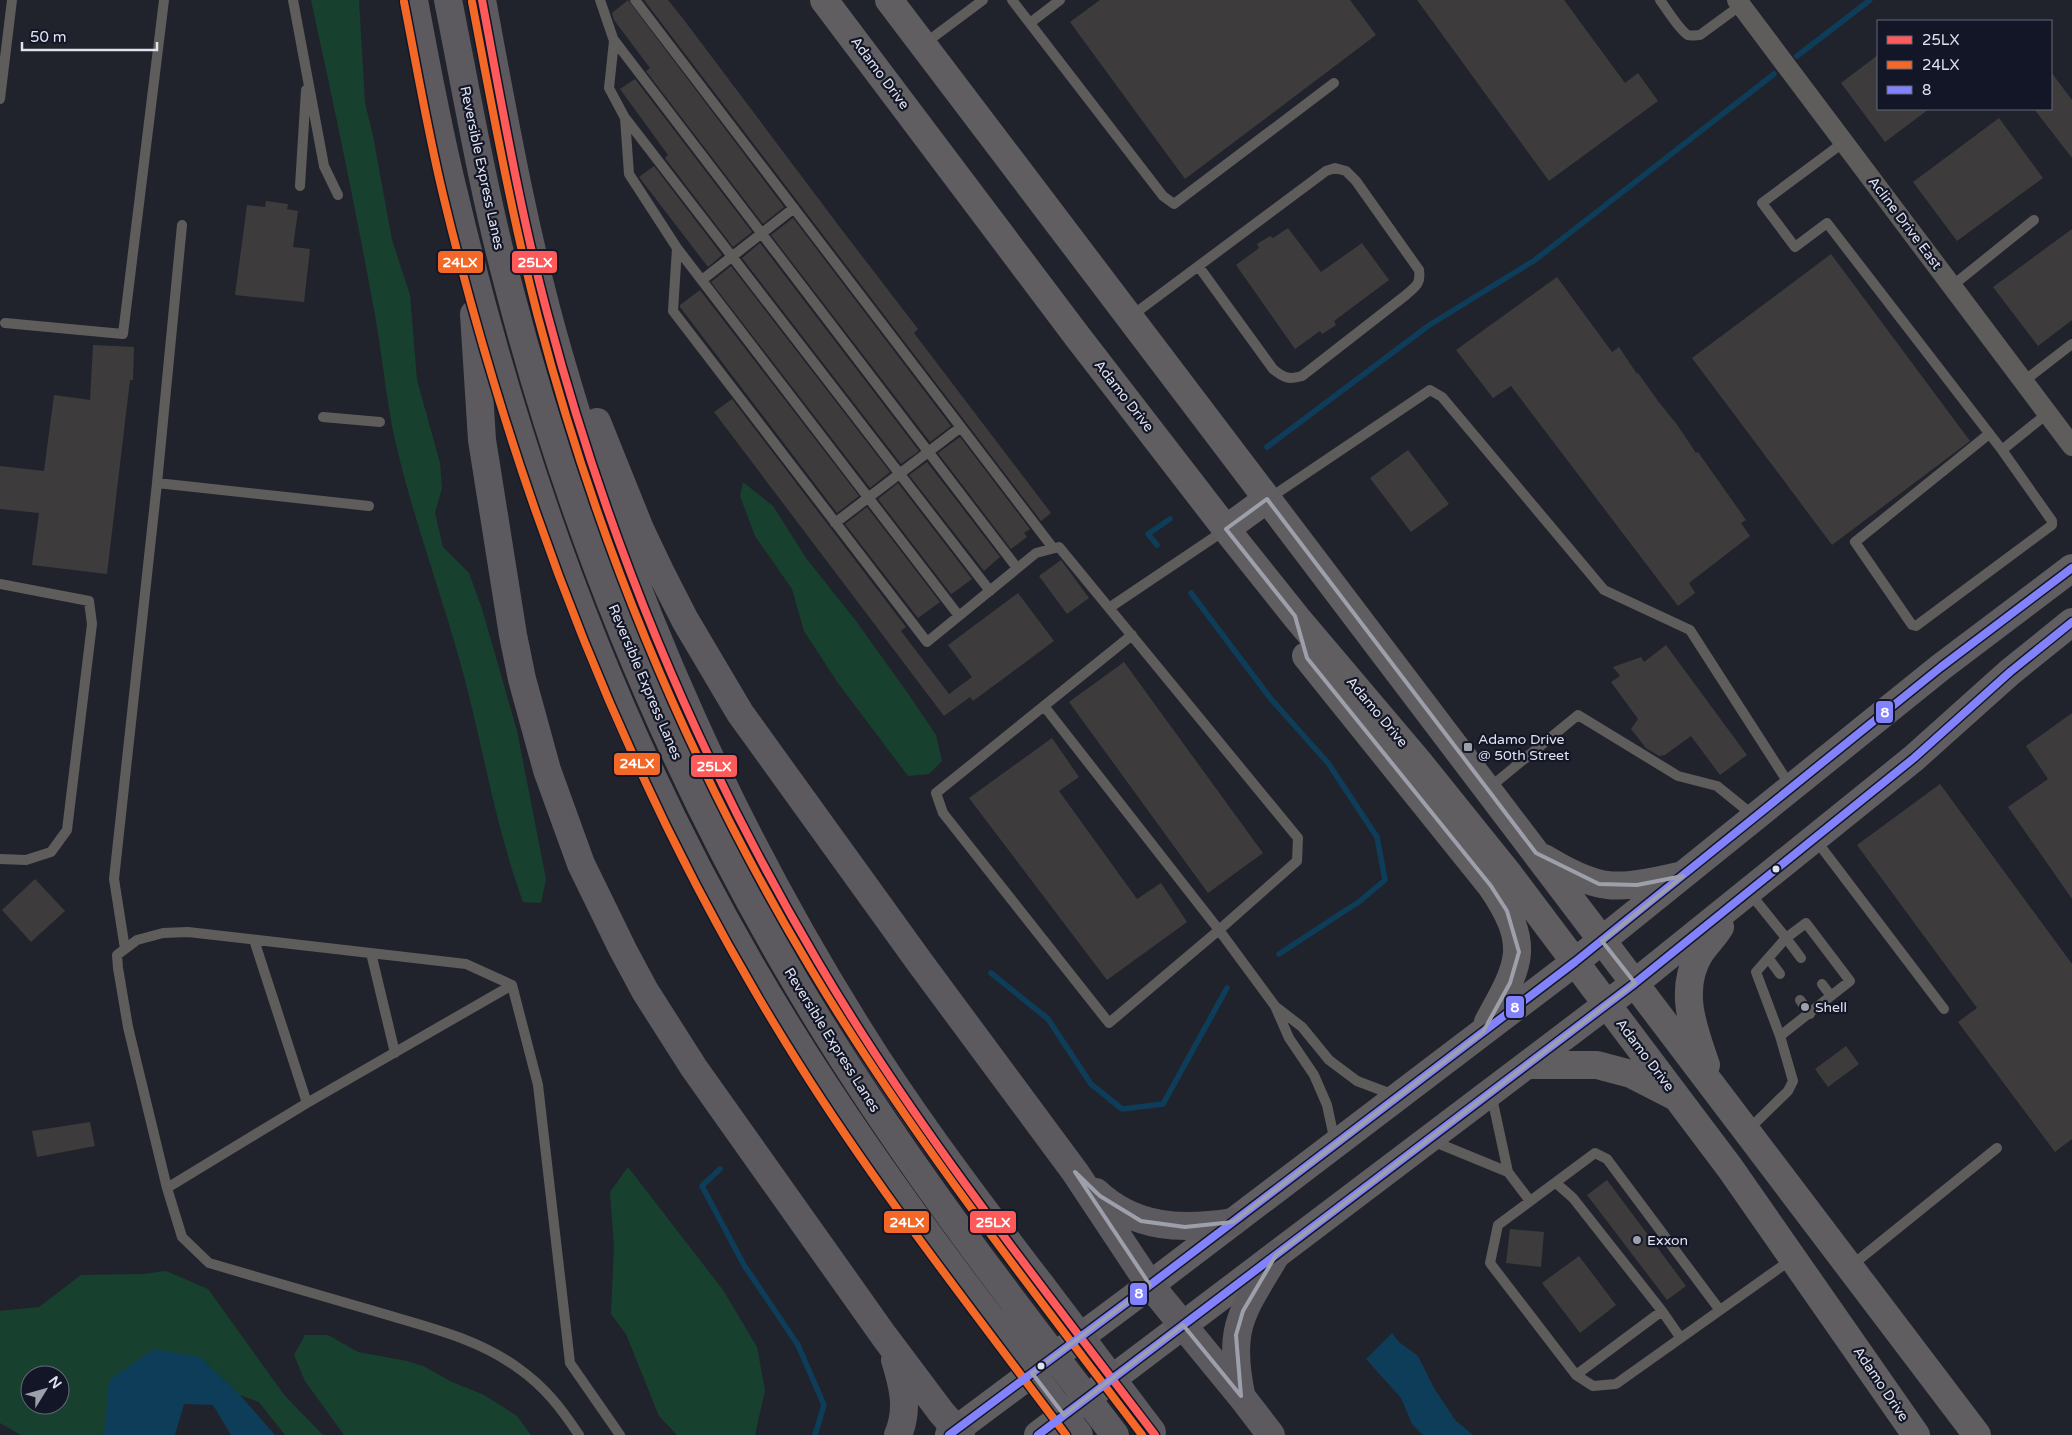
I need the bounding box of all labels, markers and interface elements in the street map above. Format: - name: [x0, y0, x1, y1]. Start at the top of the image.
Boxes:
- scale bar: [22, 20, 158, 52]
- legend: [1877, 20, 2052, 110]
- text: 50 m: [30, 28, 67, 46]
- text: 25LX: [1922, 31, 1960, 49]
- street label: Adamo Drive: [847, 33, 913, 113]
- text: 24LX: [1922, 56, 1960, 74]
- text: 8: [1922, 81, 1931, 99]
- street label: Reversible Express Lanes: [456, 84, 508, 252]
- street label: Acline Drive East: [1865, 173, 1946, 273]
- line badge: 24LX: [437, 250, 484, 274]
- line badge: 25LX: [511, 250, 558, 274]
- text: 24LX: [442, 254, 478, 271]
- text: 25LX: [517, 254, 553, 271]
- street label: Adamo Drive: [1091, 357, 1157, 435]
- street label: Reversible Express Lanes: [605, 602, 686, 762]
- street label: Adamo Drive: [1343, 673, 1411, 751]
- line badge: 8: [1875, 700, 1894, 724]
- text: 8: [1881, 704, 1890, 721]
- place label: Adamo Drive @ 50th Street: [1478, 731, 1570, 764]
- marker: Adamo Drive @ 50th Street: [1462, 741, 1474, 753]
- line badge: 24LX: [613, 752, 661, 776]
- line badge: 25LX: [690, 754, 738, 778]
- text: 24LX: [619, 755, 655, 772]
- text: 25LX: [696, 758, 732, 775]
- unlabelled marker: [1771, 864, 1781, 874]
- street label: Reversible Express Lanes: [781, 965, 884, 1116]
- line badge: 8: [1505, 995, 1525, 1019]
- text: 8: [1511, 999, 1520, 1016]
- place label: Shell: [1815, 999, 1847, 1016]
- marker: Shell: [1799, 1001, 1811, 1013]
- street label: Adamo Drive: [1612, 1015, 1678, 1095]
- line badge: 24LX: [883, 1210, 930, 1234]
- line badge: 25LX: [969, 1210, 1017, 1234]
- text: 24LX: [889, 1214, 925, 1231]
- text: 25LX: [975, 1214, 1011, 1231]
- place label: Exxon: [1647, 1232, 1688, 1249]
- marker: Exxon: [1631, 1234, 1643, 1246]
- line badge: 8: [1129, 1282, 1148, 1306]
- text: 8: [1135, 1285, 1144, 1302]
- street label: Adamo Drive: [1850, 1343, 1912, 1425]
- unlabelled marker: [1036, 1361, 1046, 1371]
- north arrow: [20, 1365, 70, 1415]
- text: N: [45, 1373, 65, 1392]

